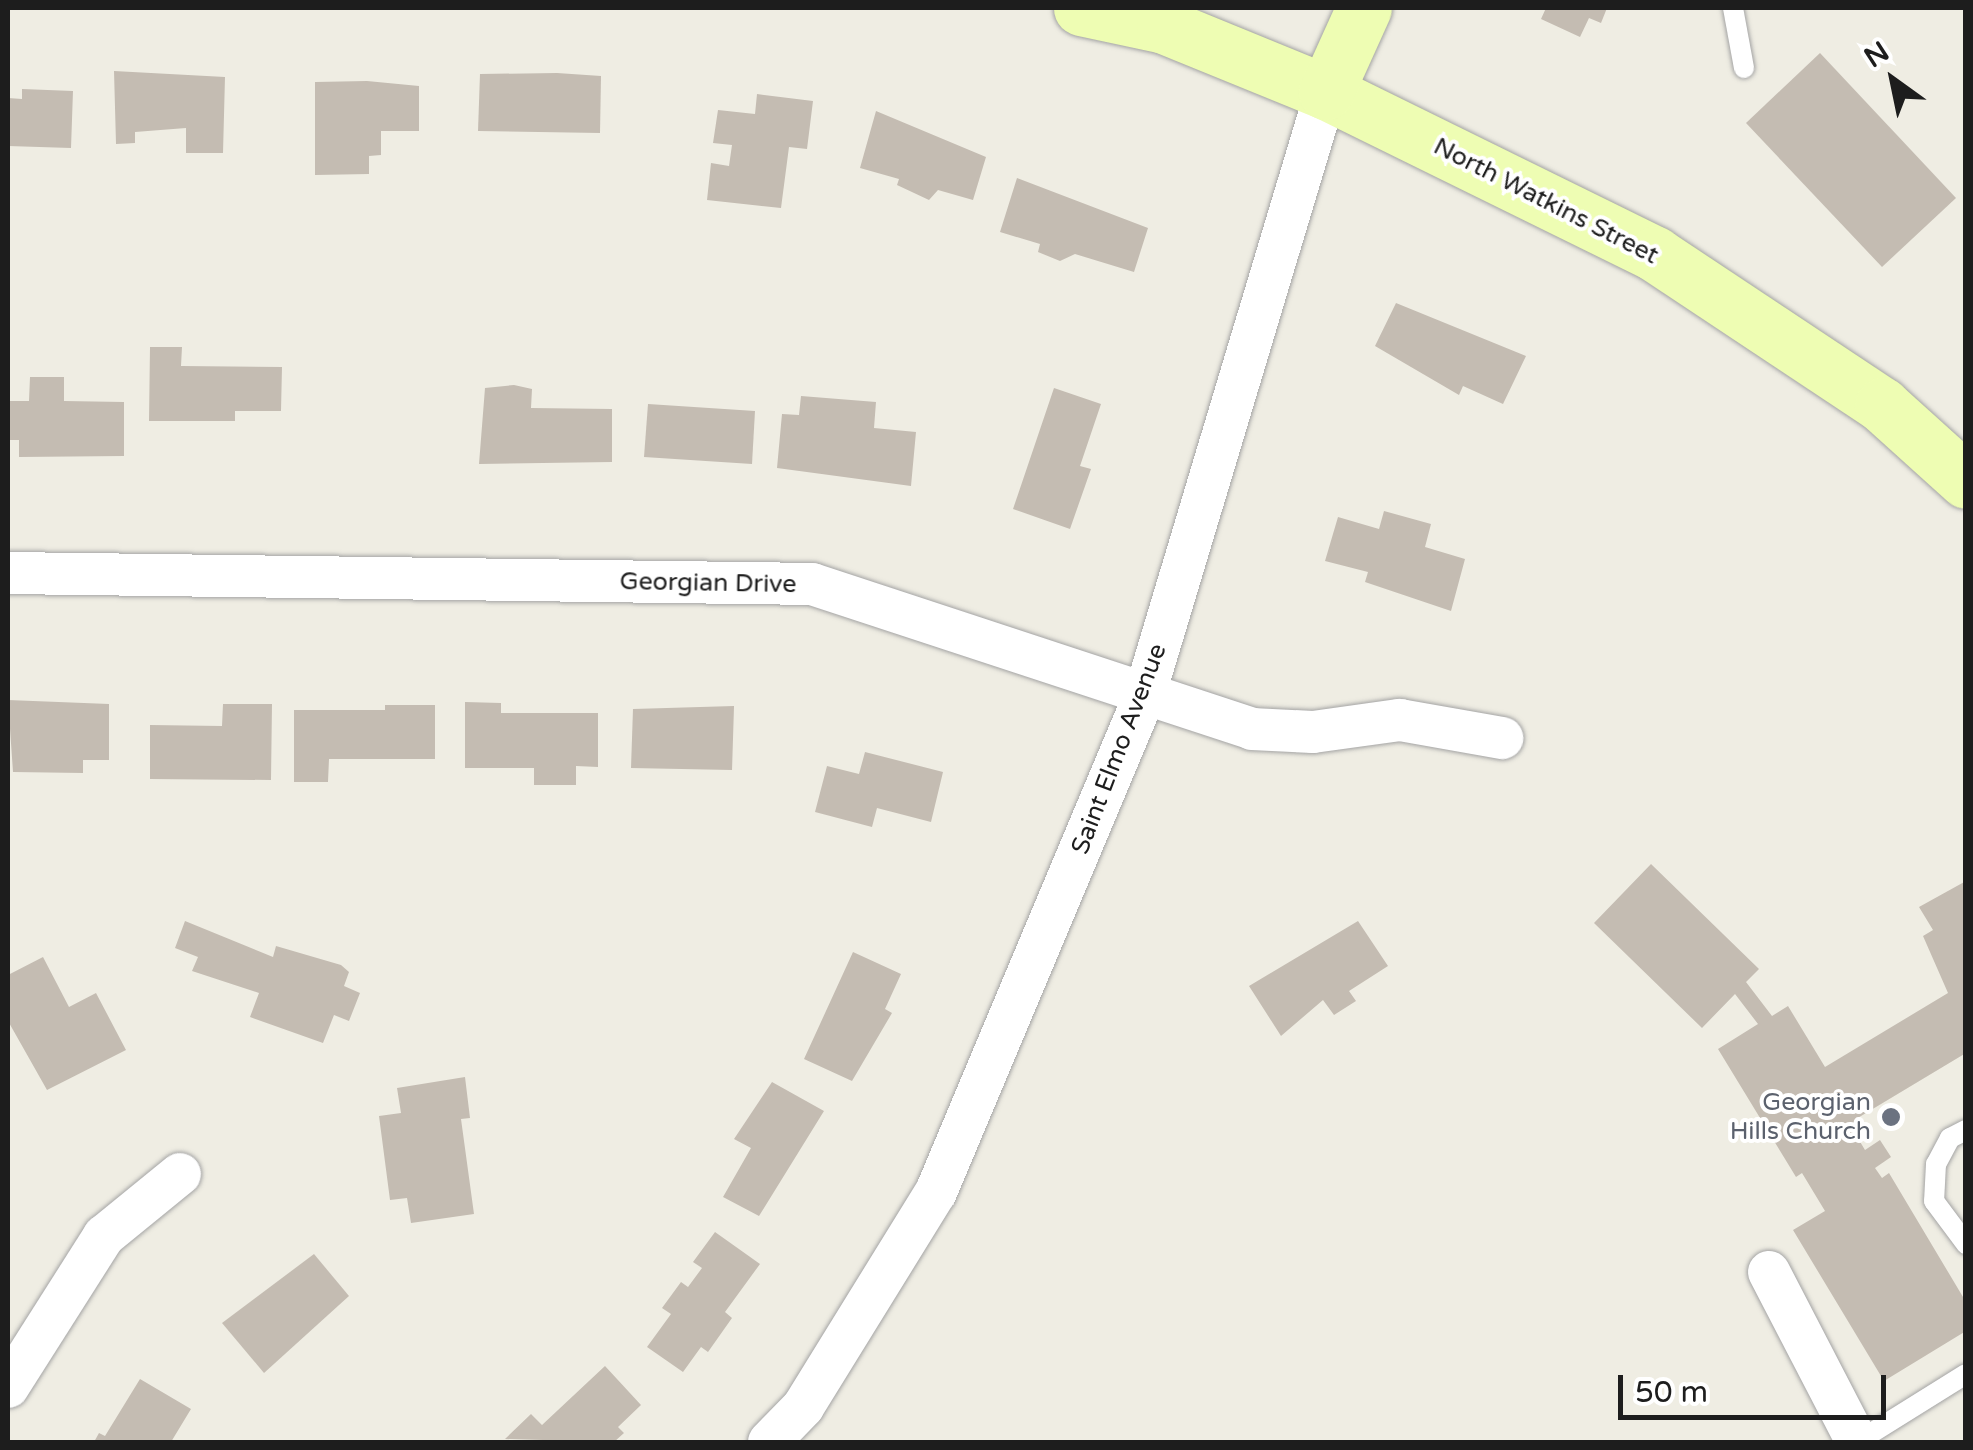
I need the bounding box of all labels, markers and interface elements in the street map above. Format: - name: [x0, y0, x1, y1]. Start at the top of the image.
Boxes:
- north arrow: [1843, 30, 1943, 130]
- text: N: [1858, 34, 1895, 75]
- street label: North Watkins Street: [1429, 131, 1663, 271]
- street label: Georgian Drive: [619, 566, 797, 600]
- street label: Saint Elmo Avenue: [1065, 640, 1173, 858]
- place label: Georgian Hills Church: [1730, 1088, 1871, 1147]
- marker: Georgian Hills Church: [1880, 1106, 1902, 1128]
- scale bar: [1623, 1355, 1890, 1417]
- text: 50 m: [1635, 1374, 1708, 1411]

